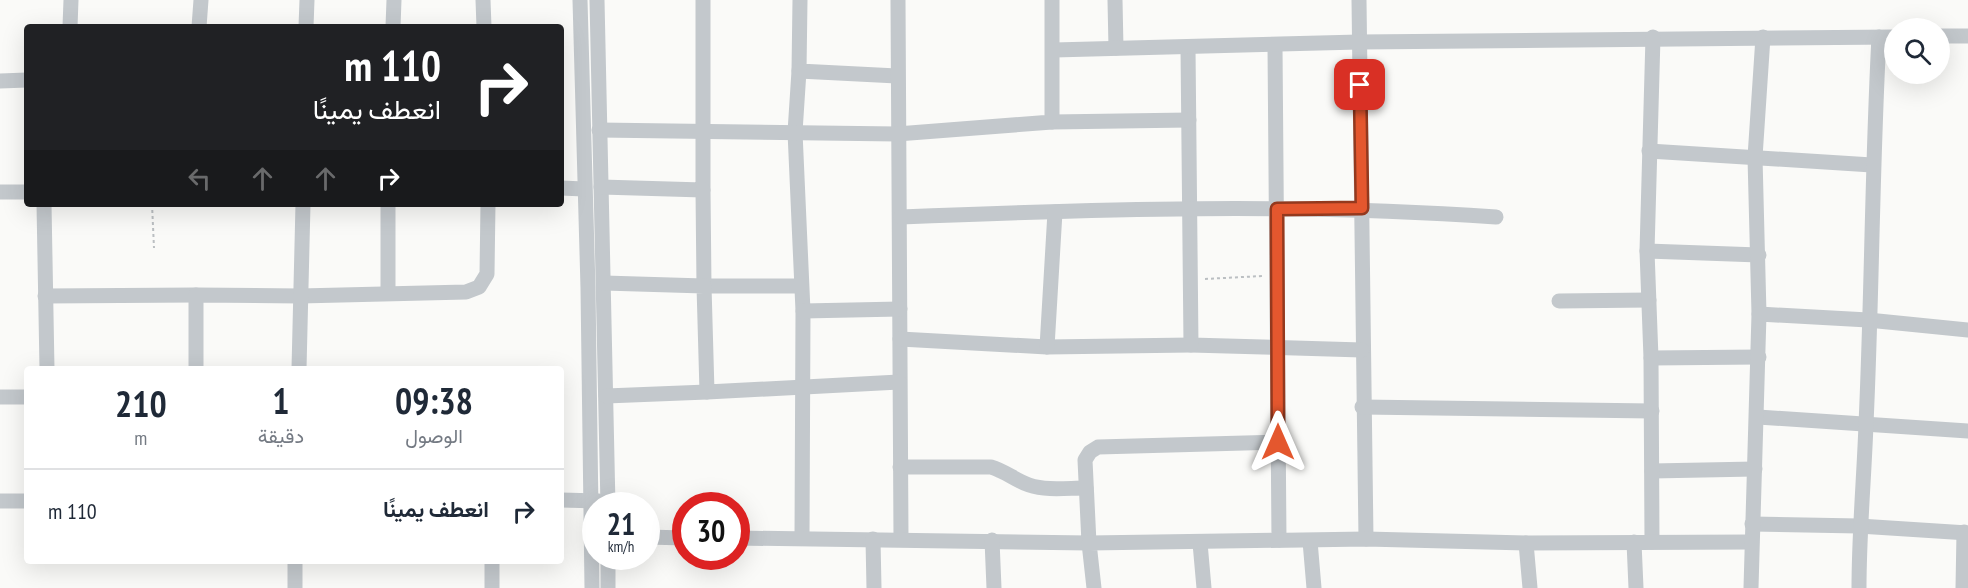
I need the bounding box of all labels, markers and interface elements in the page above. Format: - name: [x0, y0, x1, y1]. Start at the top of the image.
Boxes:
- map controls: [1884, 18, 1950, 84]
- button: search: [1884, 18, 1950, 84]
- text: 110 m: [344, 38, 441, 93]
- icon: right: [462, 48, 540, 126]
- pin: [1334, 59, 1385, 110]
- icon: arrive: [1343, 68, 1376, 101]
- text: انعطف يمينًا: [313, 92, 441, 126]
- icon: left: [183, 162, 216, 195]
- icon: ahead: [246, 162, 279, 195]
- icon: ahead: [309, 162, 342, 195]
- icon: right: [372, 162, 405, 195]
- text: 1: [272, 377, 289, 424]
- text: 09:38: [395, 377, 473, 424]
- text: 210: [115, 380, 167, 427]
- position arrow: [1246, 410, 1310, 474]
- text: دقيقة: [258, 423, 304, 449]
- text: الوصول: [405, 423, 463, 449]
- text: m: [134, 425, 147, 451]
- speed limit sign: 30: [672, 492, 750, 570]
- text: انعطف يمينًا: [383, 495, 489, 523]
- icon: right: [507, 495, 540, 528]
- text: 110 m: [48, 497, 97, 525]
- text: 21: [607, 504, 635, 543]
- text: km/h: [608, 537, 634, 556]

